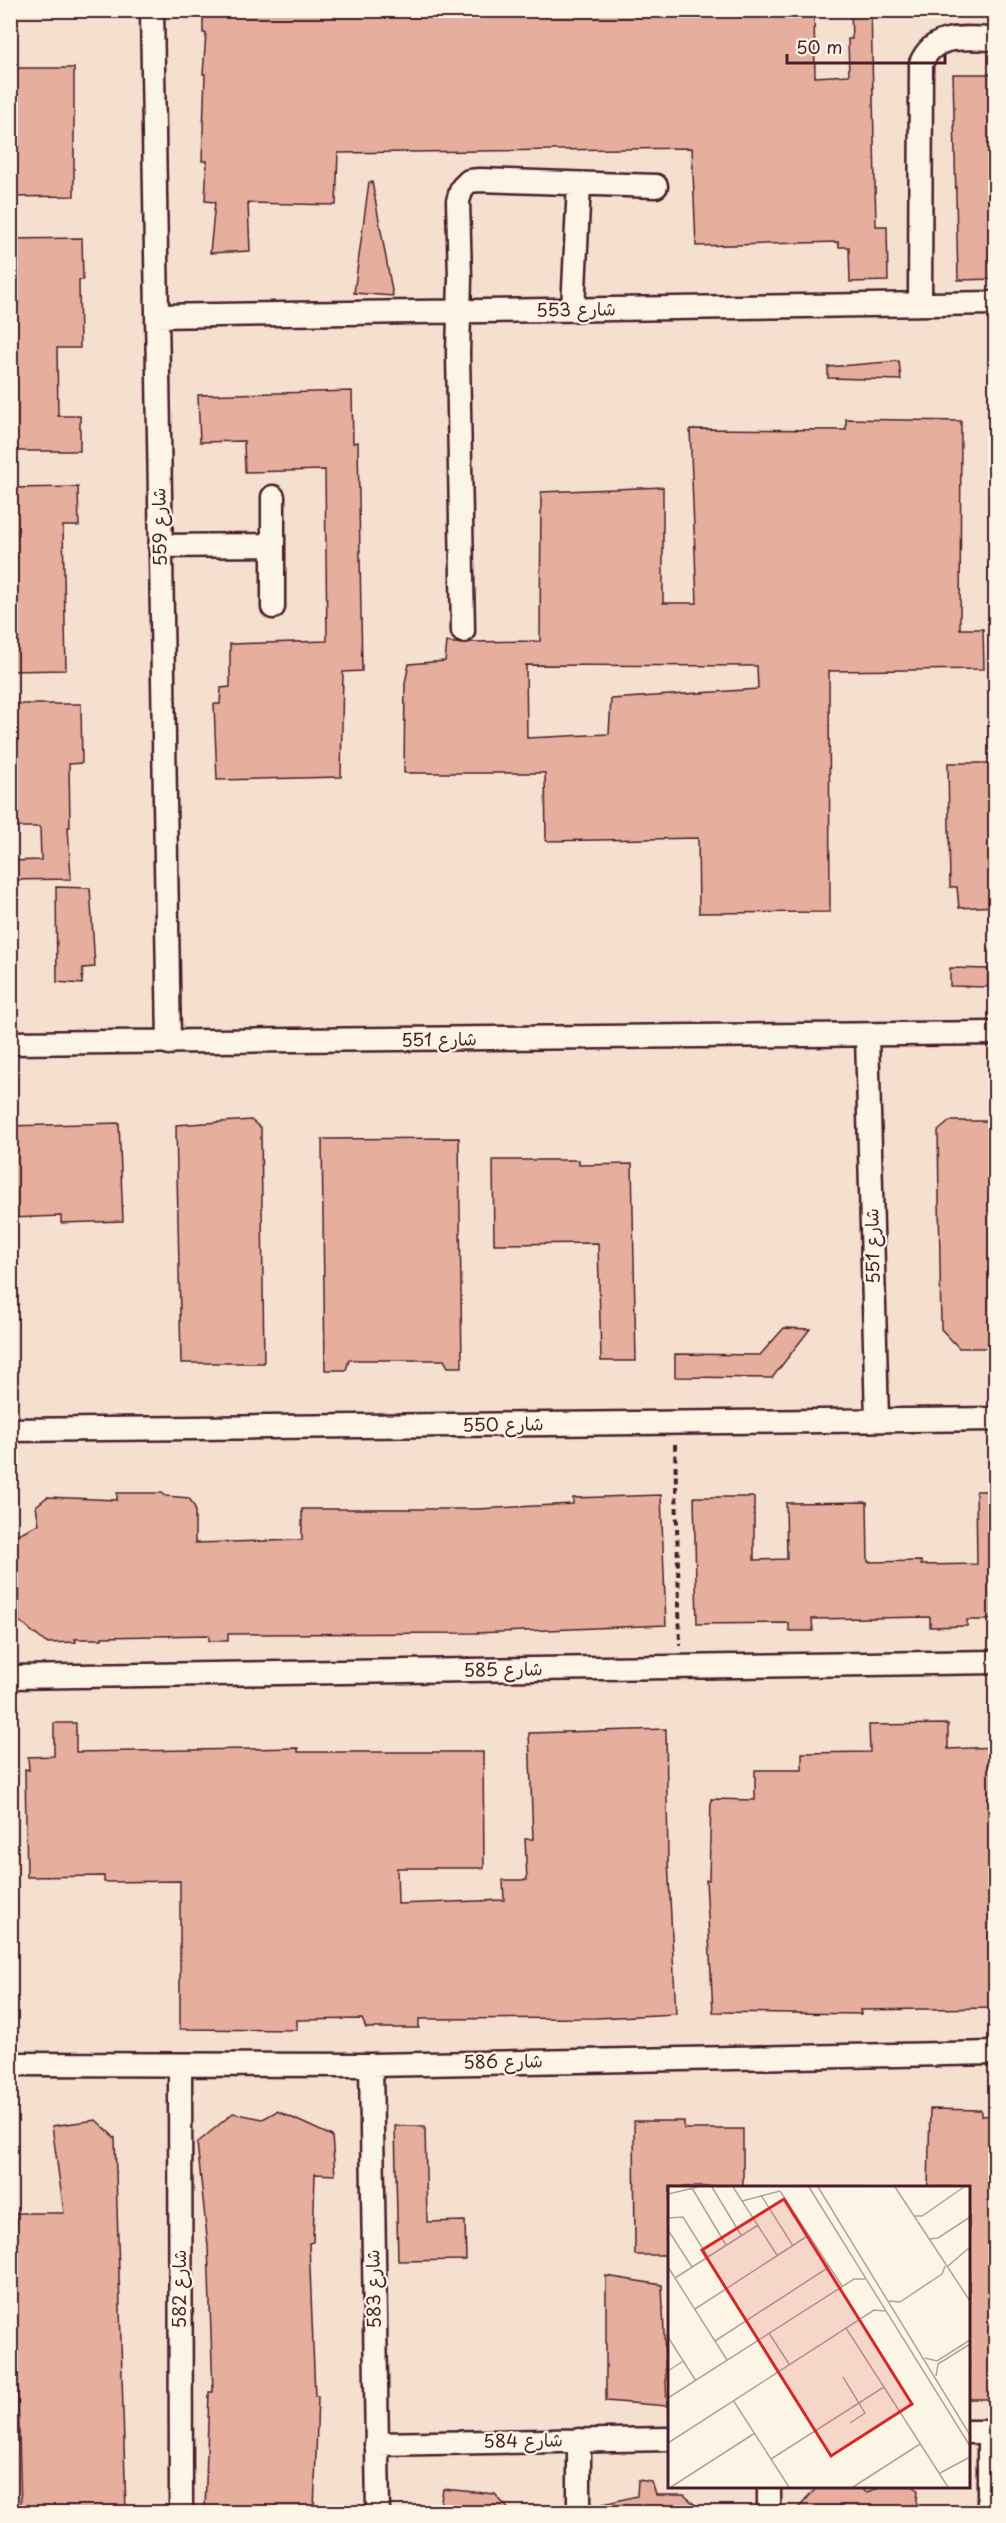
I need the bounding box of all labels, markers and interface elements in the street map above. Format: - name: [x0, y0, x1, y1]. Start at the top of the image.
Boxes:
- scale bar: [787, 27, 944, 65]
- text: 50 m: [796, 33, 843, 60]
- street label: شارع 553: [536, 294, 616, 323]
- street label: شارع 559: [144, 487, 173, 567]
- street label: شارع 551: [401, 1024, 477, 1053]
- street label: شارع 551: [857, 1208, 886, 1284]
- street label: شارع 550: [462, 1409, 544, 1438]
- street label: شارع 585: [463, 1654, 543, 1683]
- street label: شارع 586: [463, 2046, 543, 2075]
- inset map: [668, 2186, 970, 2487]
- street label: شارع 583: [358, 2249, 387, 2329]
- street label: شارع 582: [165, 2250, 192, 2328]
- street label: شارع 584: [483, 2425, 563, 2454]

